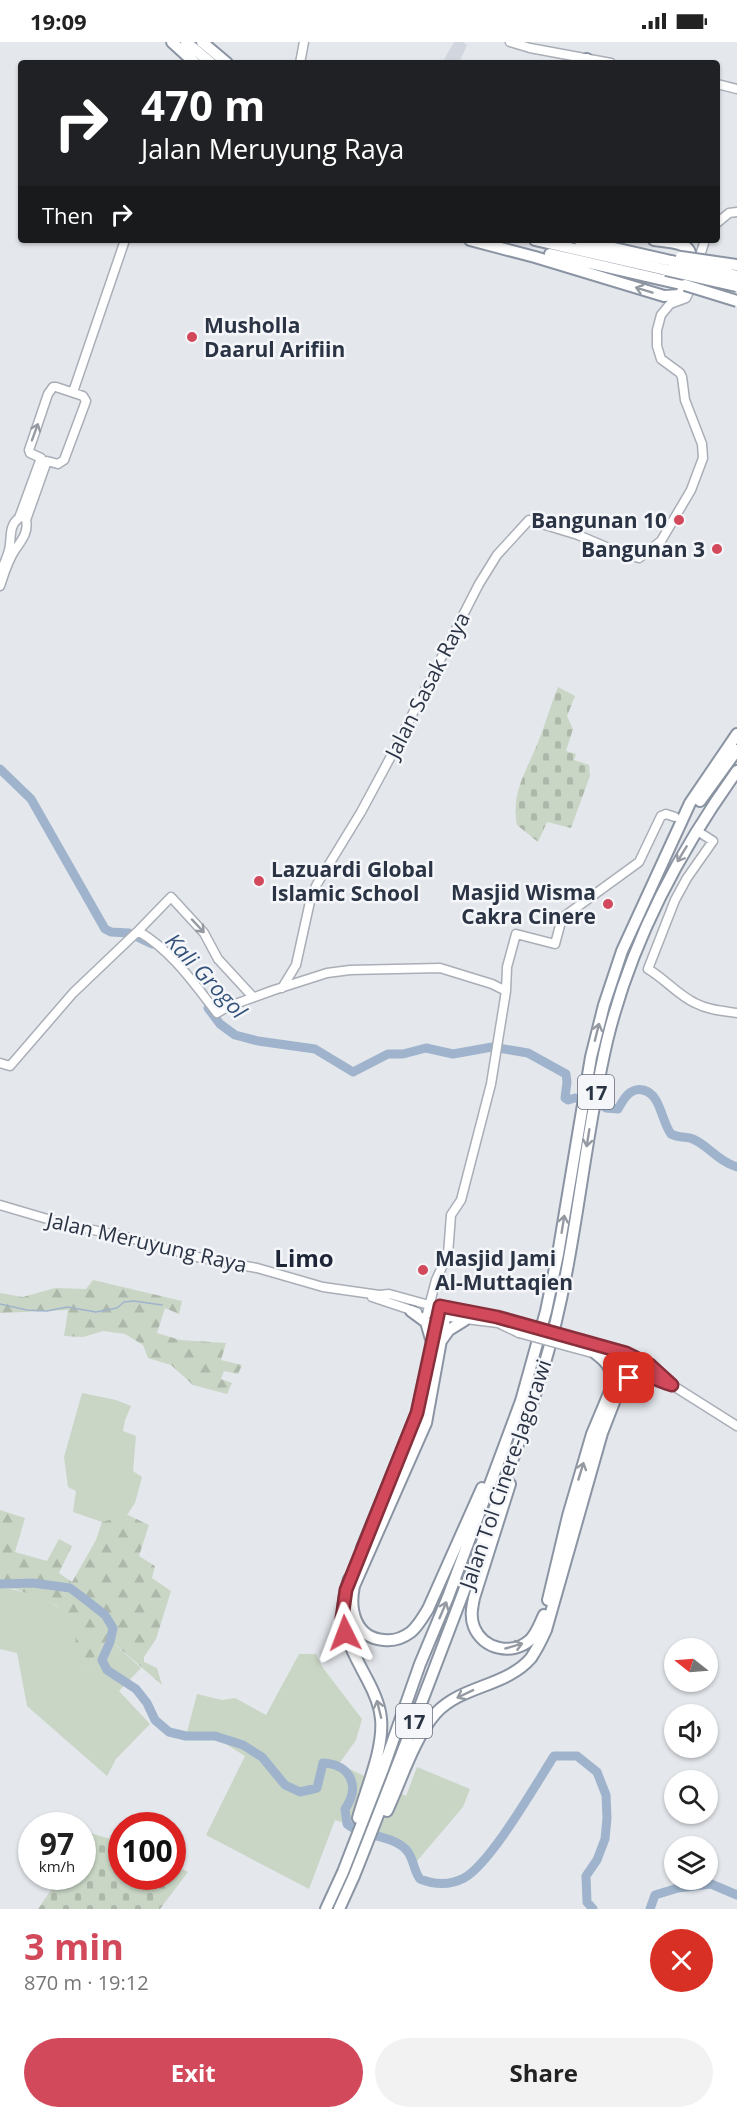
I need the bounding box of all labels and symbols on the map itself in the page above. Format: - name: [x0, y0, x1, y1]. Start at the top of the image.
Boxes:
- one-way arrow: [635, 284, 654, 295]
- place label: Musholla Daarul Arifiin: [204, 311, 345, 363]
- marker: Musholla Daarul Arifiin: [185, 330, 199, 344]
- one-way arrow: [30, 423, 41, 441]
- place label: Bangunan 10: [531, 506, 667, 534]
- marker: Bangunan 10: [672, 513, 686, 527]
- place label: Bangunan 3: [581, 535, 705, 563]
- marker: Bangunan 3: [710, 542, 724, 556]
- street label: Jalan Sasak Raya: [377, 607, 476, 765]
- one-way arrow: [675, 845, 687, 862]
- place label: Lazuardi Global Islamic School: [271, 855, 434, 907]
- marker: Lazuardi Global Islamic School: [252, 874, 266, 888]
- place label: Masjid Wisma Cakra Cinere: [451, 878, 596, 930]
- marker: Masjid Wisma Cakra Cinere: [601, 897, 615, 911]
- one-way arrow: [191, 918, 205, 933]
- water label: Kali Grogol: [160, 926, 255, 1025]
- one-way arrow: [592, 1023, 603, 1042]
- road number: 17: [578, 1075, 614, 1109]
- one-way arrow: [583, 1127, 594, 1147]
- street label: Jalan Meruyung Raya: [42, 1205, 250, 1279]
- one-way arrow: [557, 1215, 568, 1235]
- district label: Limo: [274, 1241, 334, 1274]
- place label: Masjid Jami Al-Muttaqien: [435, 1244, 573, 1296]
- marker: Masjid Jami Al-Muttaqien: [416, 1263, 430, 1277]
- pin: [603, 1352, 654, 1403]
- street label: Jalan Tol Cinere-Jagorawi: [452, 1355, 557, 1594]
- one-way arrow: [576, 1462, 587, 1481]
- position arrow: [313, 1601, 377, 1665]
- one-way arrow: [438, 1601, 449, 1620]
- north arrow: [664, 1638, 718, 1692]
- one-way arrow: [504, 1640, 523, 1651]
- one-way arrow: [457, 1689, 475, 1700]
- one-way arrow: [372, 1699, 384, 1718]
- road number: 17: [396, 1704, 432, 1738]
- speed limit sign: 100: [108, 1812, 186, 1890]

